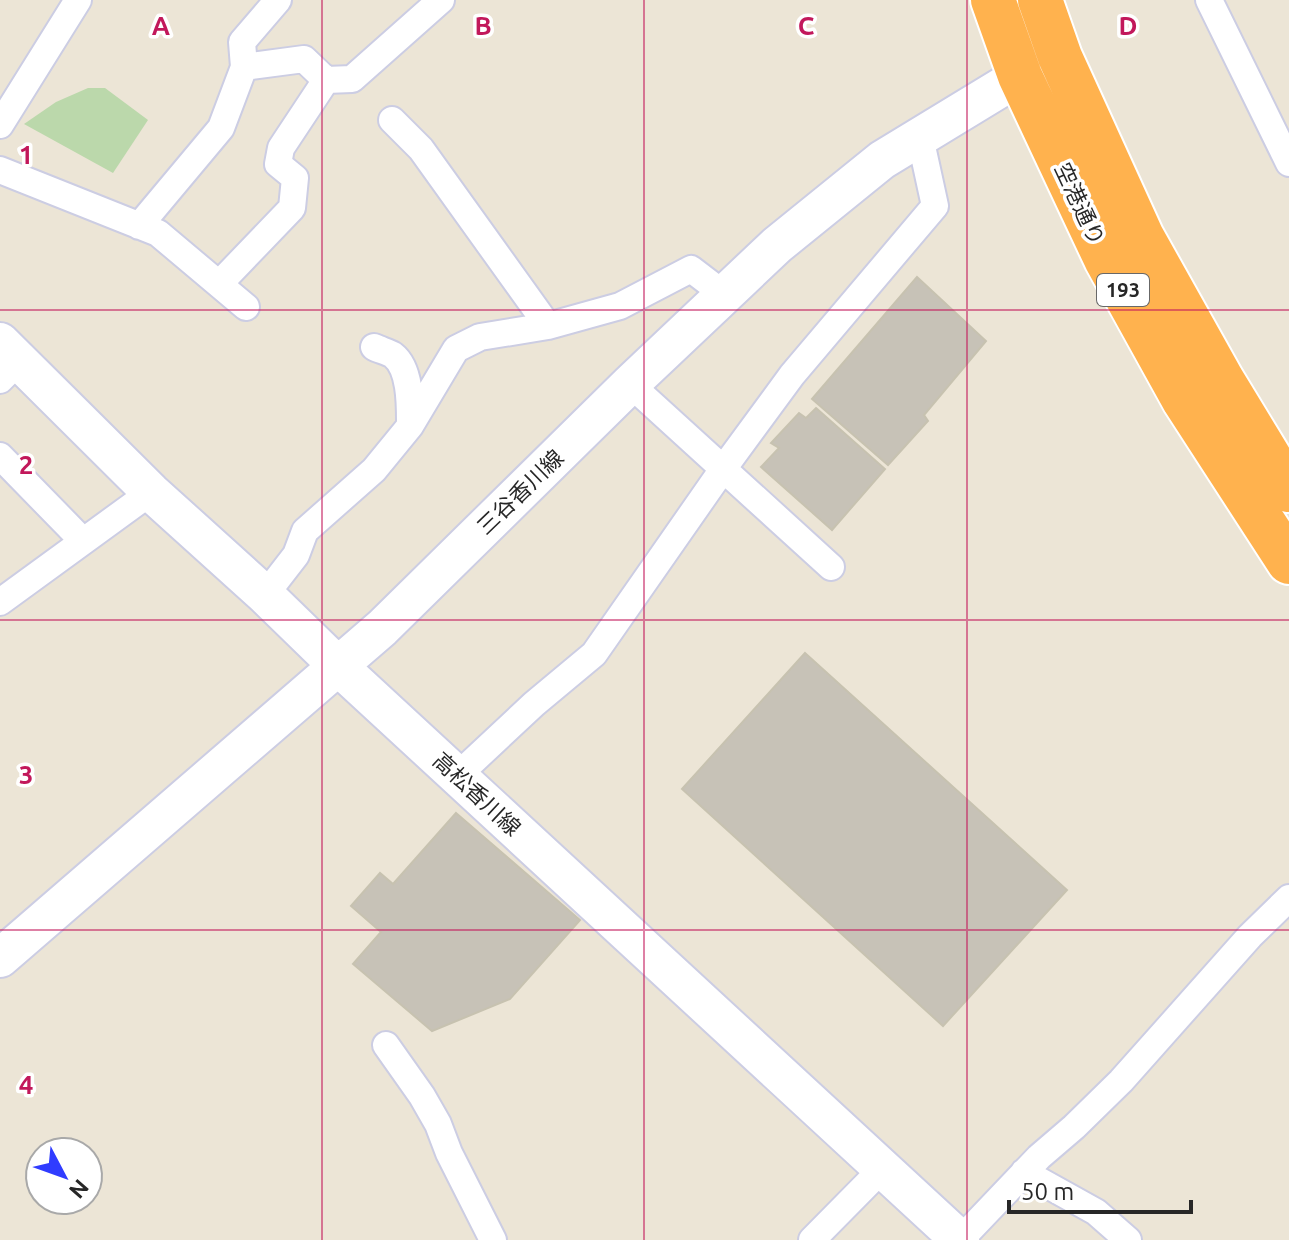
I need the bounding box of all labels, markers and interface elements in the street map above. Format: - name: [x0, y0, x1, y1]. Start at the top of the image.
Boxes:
- text: A: [152, 11, 171, 40]
- text: B: [474, 11, 492, 40]
- text: C: [798, 11, 815, 40]
- text: D: [1119, 11, 1137, 40]
- text: 1: [19, 140, 33, 169]
- street label: 空港通り: [1051, 159, 1110, 249]
- road number: 193: [1097, 274, 1149, 306]
- street label: 三谷香川線: [471, 444, 568, 539]
- text: 2: [19, 450, 33, 479]
- street label: 高松香川線: [429, 747, 526, 840]
- text: 3: [19, 760, 33, 789]
- text: 4: [19, 1070, 33, 1099]
- north arrow: [24, 1136, 104, 1216]
- scale bar: [1009, 1164, 1191, 1214]
- text: N: [65, 1175, 94, 1204]
- text: 50 m: [1021, 1178, 1074, 1205]

